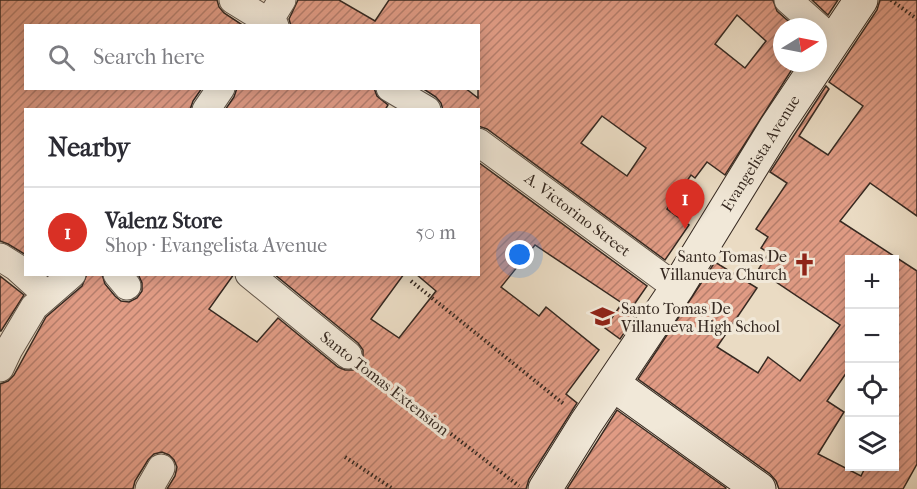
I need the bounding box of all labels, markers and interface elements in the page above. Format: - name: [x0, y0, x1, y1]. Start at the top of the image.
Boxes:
- north arrow: [773, 18, 827, 72]
- search box: [24, 24, 480, 90]
- icon: search: [45, 41, 78, 74]
- text: Search here: [93, 44, 205, 70]
- street label: Evangelista Avenue: [717, 91, 804, 215]
- text: Nearby: [48, 132, 130, 163]
- street label: A. Victorino Street: [520, 168, 634, 260]
- pin: 1: [666, 180, 704, 229]
- text: Valenz Store: [105, 208, 222, 234]
- text: 1: [64, 221, 71, 244]
- text: 50 m: [415, 221, 456, 244]
- text: Shop · Evangelista Avenue: [105, 234, 327, 257]
- your location: [505, 240, 534, 269]
- place label: Santo Tomas De Villanueva Church: [659, 247, 787, 284]
- church icon: Santo Tomas De Villanueva Church: [792, 252, 818, 278]
- map controls: [845, 255, 899, 471]
- button: +: [845, 255, 899, 309]
- place label: Santo Tomas De Villanueva High School: [620, 299, 780, 336]
- school or university icon: Santo Tomas De Villanueva High School: [590, 304, 616, 330]
- button: −: [845, 309, 899, 363]
- street label: Santo Tomas Extension: [316, 327, 453, 440]
- button: locate: [845, 363, 899, 417]
- button: layers: [845, 417, 899, 471]

